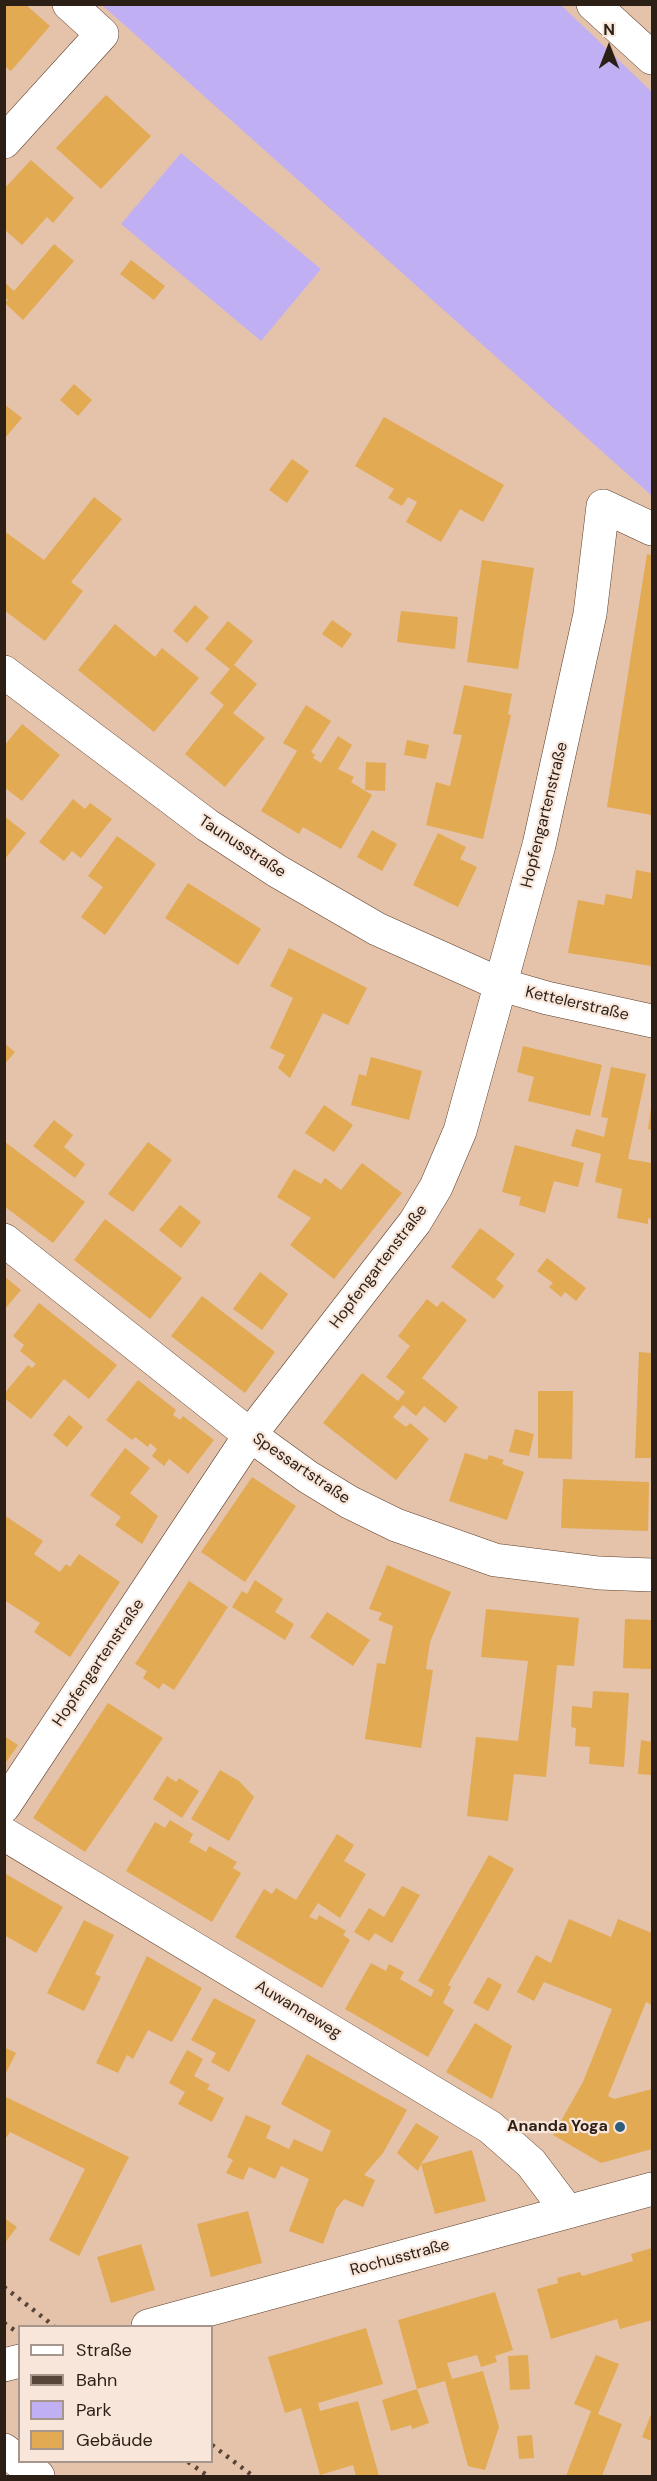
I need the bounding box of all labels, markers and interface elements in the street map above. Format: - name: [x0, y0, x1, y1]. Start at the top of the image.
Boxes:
- north arrow: [579, 18, 639, 78]
- text: N: [603, 19, 615, 40]
- street label: Hopfengartenstraße: [518, 740, 572, 890]
- street label: Taunusstraße: [195, 812, 289, 882]
- street label: Kettelerstraße: [523, 983, 631, 1025]
- street label: Hopfengartenstraße: [326, 1201, 432, 1333]
- street label: Spessartstraße: [249, 1429, 353, 1509]
- street label: Hopfengartenstraße: [49, 1596, 149, 1730]
- street label: Auwanneweg: [251, 1977, 345, 2043]
- place label: Ananda Yoga: [507, 2117, 608, 2137]
- marker: Ananda Yoga: [613, 2120, 627, 2134]
- street label: Rochusstraße: [348, 2236, 452, 2280]
- legend: [18, 2325, 213, 2463]
- text: Straße: [76, 2338, 132, 2362]
- text: Bahn: [76, 2368, 117, 2392]
- text: Park: [76, 2398, 112, 2422]
- text: Gebäude: [76, 2428, 153, 2452]

